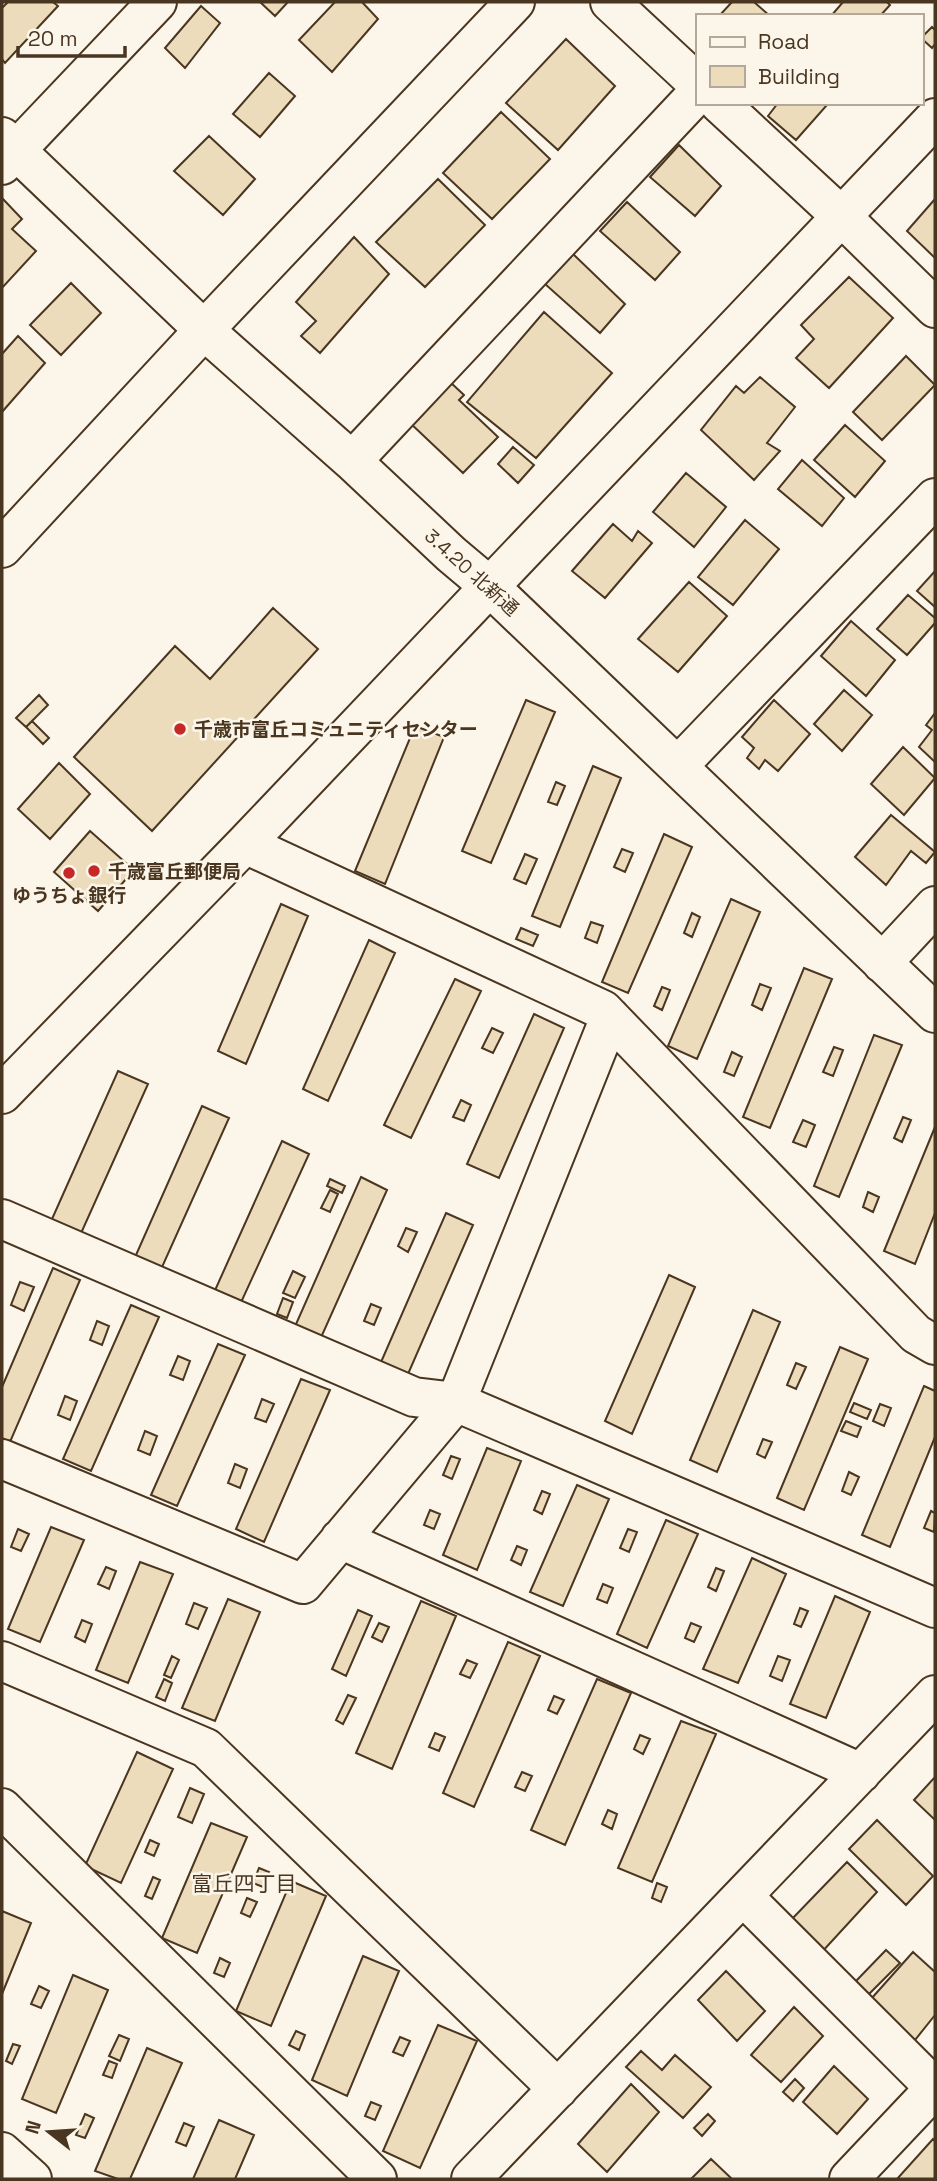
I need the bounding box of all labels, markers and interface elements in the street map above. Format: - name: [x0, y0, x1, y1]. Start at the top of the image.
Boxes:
- scale bar: [18, 14, 124, 58]
- legend: [696, 14, 923, 105]
- text: 20 m: [28, 25, 78, 52]
- text: Road: [758, 28, 810, 55]
- text: Building: [758, 63, 840, 90]
- street label: 3.4.20 北新通: [419, 523, 524, 621]
- place label: 千歳市富丘コミュニティセンター: [194, 717, 478, 742]
- marker: 千歳市富丘コミュニティセンター: [172, 721, 188, 737]
- place label: 千歳富丘郵便局: [108, 859, 241, 884]
- marker: 千歳富丘郵便局: [86, 863, 102, 879]
- marker: ゆうちょ銀行: [61, 865, 77, 881]
- place label: ゆうちょ銀行: [12, 883, 126, 908]
- district label: 富丘四丁目: [192, 1870, 297, 1897]
- north arrow: [14, 2097, 84, 2167]
- text: N: [19, 2117, 47, 2137]

